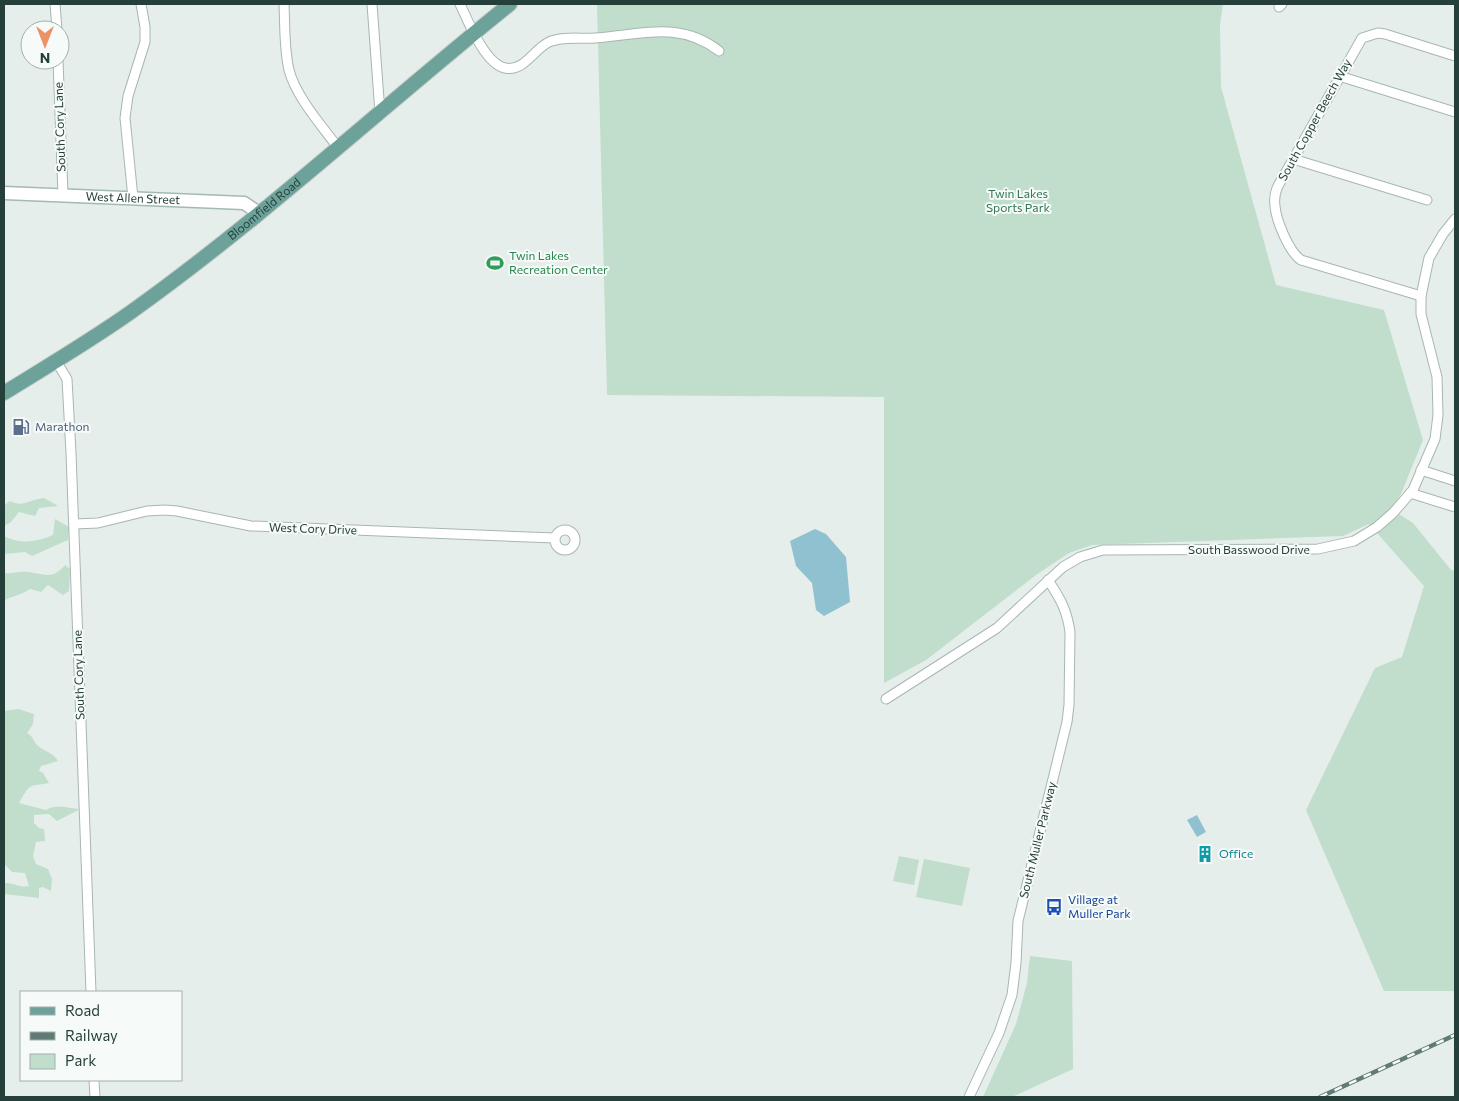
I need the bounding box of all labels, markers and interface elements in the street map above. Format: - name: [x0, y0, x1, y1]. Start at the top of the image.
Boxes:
- north arrow: [20, 20, 70, 70]
- text: N: [40, 50, 50, 67]
- street label: South Copper Beech Way: [1275, 56, 1354, 183]
- street label: South Cory Lane: [50, 82, 68, 172]
- street label: Bloomfield Road: [224, 174, 303, 242]
- park label: Twin Lakes Sports Park: [986, 186, 1050, 214]
- street label: West Allen Street: [86, 188, 180, 206]
- place label: Twin Lakes Recreation Center: [509, 248, 608, 276]
- sports icon: Twin Lakes Recreation Center: [485, 253, 505, 273]
- fuel station icon: Marathon: [11, 417, 31, 437]
- place label: Marathon: [35, 419, 89, 433]
- street label: West Cory Drive: [269, 519, 357, 537]
- street label: South Basswood Drive: [1188, 542, 1310, 556]
- street label: South Cory Lane: [69, 630, 87, 720]
- street label: South Muller Parkway: [1016, 780, 1058, 899]
- building icon: Office: [1195, 844, 1215, 864]
- place label: Office: [1219, 846, 1253, 860]
- place label: Village at Muller Park: [1068, 892, 1131, 920]
- bus stop icon: Village at Muller Park: [1044, 897, 1064, 917]
- legend: [20, 991, 182, 1081]
- text: Road: [65, 1001, 100, 1019]
- text: Railway: [65, 1026, 118, 1044]
- text: Park: [65, 1051, 96, 1069]

